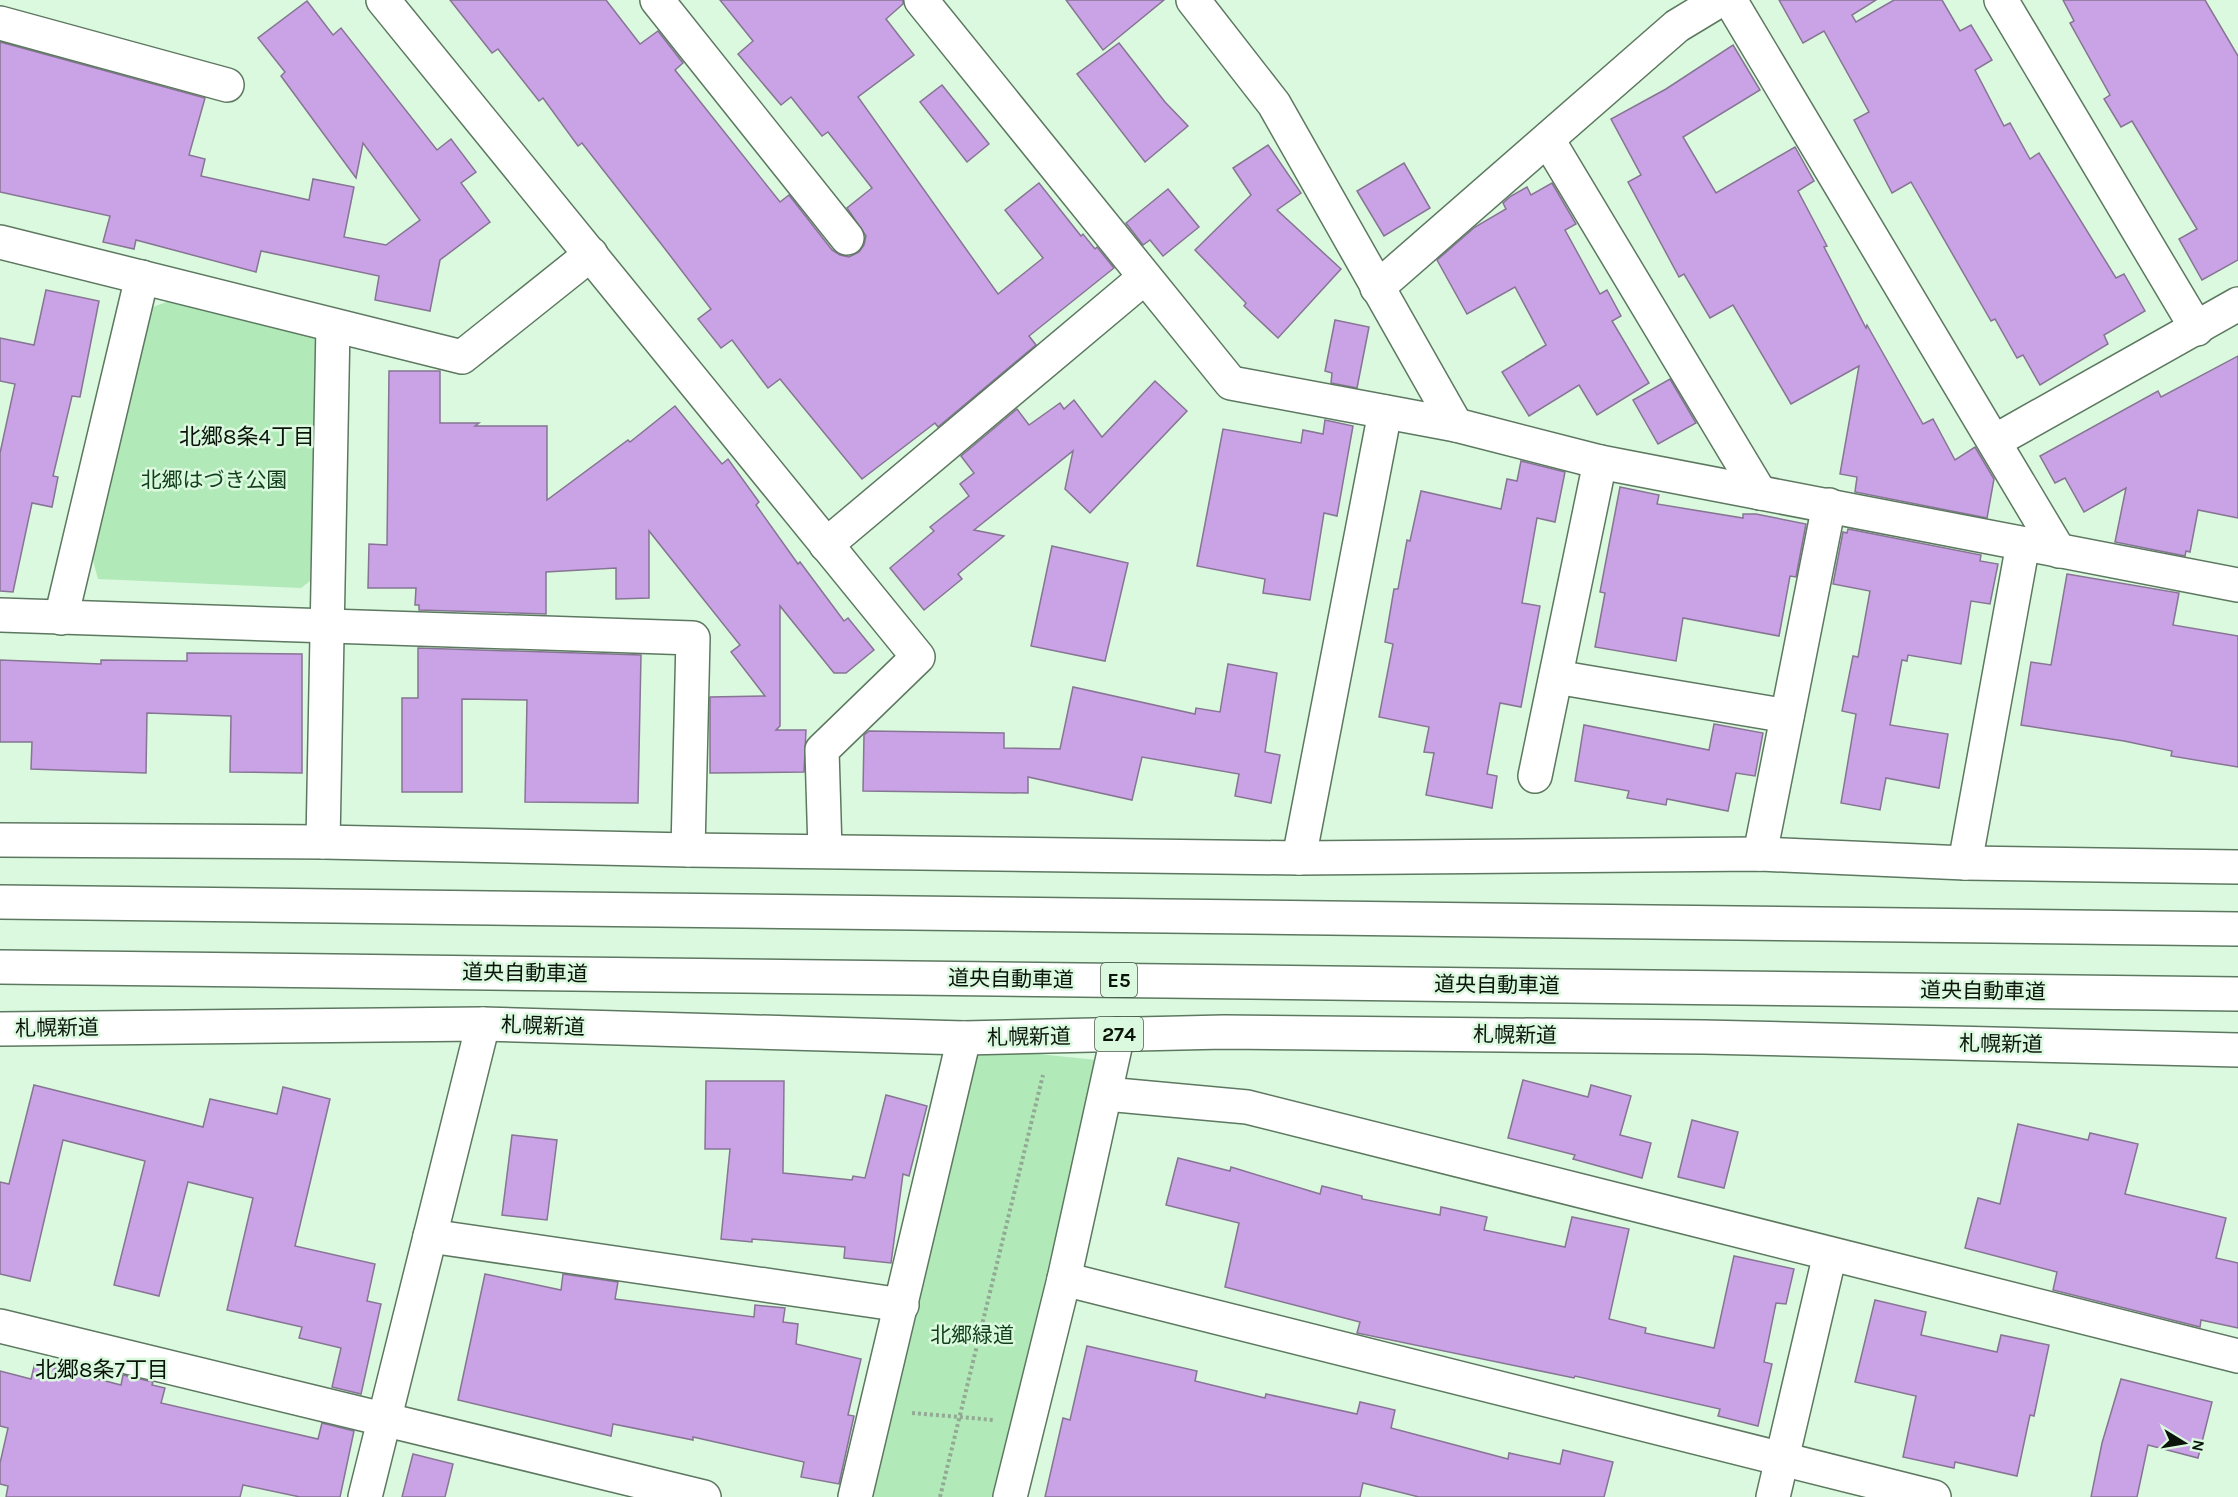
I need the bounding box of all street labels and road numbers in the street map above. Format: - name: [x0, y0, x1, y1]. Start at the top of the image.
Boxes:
- street label: 道央自動車道: [462, 960, 588, 986]
- road number: E5: [1101, 963, 1137, 997]
- street label: 道央自動車道: [948, 966, 1074, 992]
- street label: 道央自動車道: [1434, 972, 1560, 998]
- street label: 道央自動車道: [1920, 978, 2046, 1004]
- street label: 札幌新道: [501, 1013, 585, 1039]
- street label: 札幌新道: [15, 1015, 99, 1041]
- road number: 274: [1095, 1017, 1143, 1051]
- street label: 札幌新道: [1473, 1022, 1557, 1048]
- street label: 札幌新道: [987, 1024, 1071, 1050]
- street label: 札幌新道: [1959, 1031, 2043, 1057]

